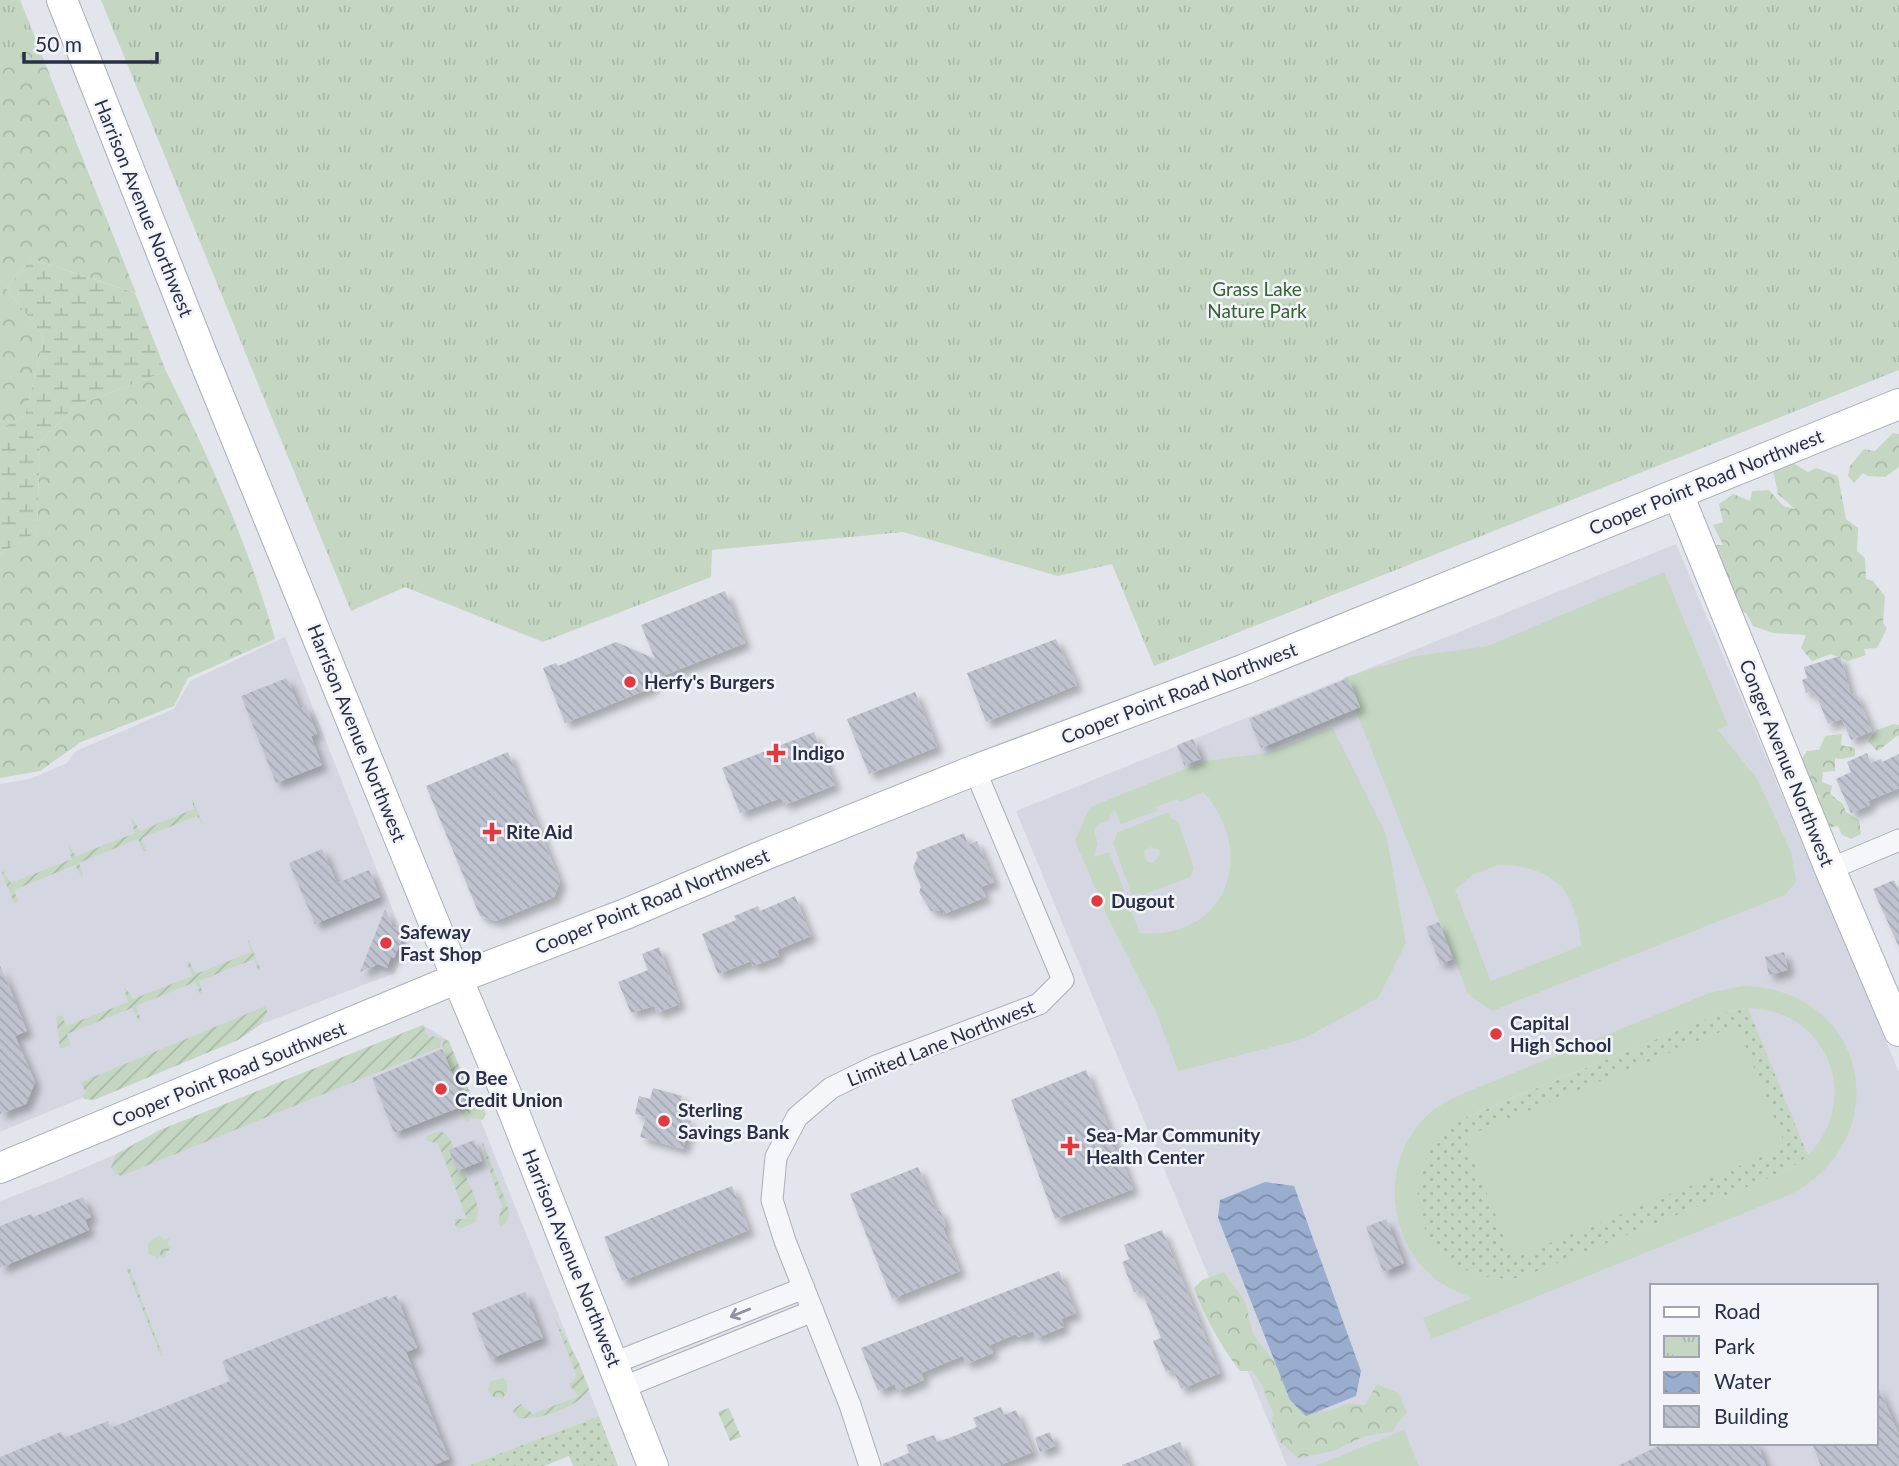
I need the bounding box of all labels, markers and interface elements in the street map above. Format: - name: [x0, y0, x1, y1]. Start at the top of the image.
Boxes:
- scale bar: [24, 21, 158, 65]
- text: 50 m: [35, 31, 82, 56]
- street label: Harrison Avenue Northwest: [90, 96, 199, 320]
- park label: Grass Lake Nature Park: [1207, 277, 1307, 322]
- street label: Cooper Point Road Northwest: [1585, 424, 1826, 539]
- street label: Harrison Avenue Northwest: [303, 621, 412, 845]
- street label: Cooper Point Road Northwest: [1058, 637, 1300, 748]
- street label: Conger Avenue Northwest: [1735, 656, 1840, 870]
- place label: Herfy's Burgers: [644, 670, 775, 693]
- marker: Herfy's Burgers: [622, 674, 638, 690]
- place label: Indigo: [792, 741, 845, 764]
- marker: Indigo: [766, 743, 786, 763]
- place label: Rite Aid: [506, 820, 573, 843]
- marker: Rite Aid: [484, 824, 500, 840]
- street label: Cooper Point Road Northwest: [531, 843, 772, 958]
- place label: Dugout: [1111, 889, 1175, 912]
- marker: Dugout: [1089, 893, 1105, 909]
- place label: Safeway Fast Shop: [400, 920, 482, 965]
- marker: Safeway Fast Shop: [378, 935, 394, 951]
- street label: Limited Lane Northwest: [843, 994, 1038, 1091]
- place label: Capital High School: [1510, 1011, 1612, 1056]
- street label: Cooper Point Road Southwest: [108, 1016, 349, 1131]
- marker: Capital High School: [1488, 1026, 1504, 1042]
- place label: O Bee Credit Union: [455, 1066, 563, 1111]
- marker: O Bee Credit Union: [433, 1081, 449, 1097]
- place label: Sterling Savings Bank: [678, 1098, 790, 1143]
- marker: Sterling Savings Bank: [656, 1113, 672, 1129]
- place label: Sea-Mar Community Health Center: [1086, 1123, 1261, 1168]
- marker: Sea-Mar Community Health Center: [1060, 1136, 1080, 1156]
- street label: Harrison Avenue Northwest: [518, 1146, 627, 1370]
- legend: [1650, 1284, 1878, 1445]
- text: Road: [1714, 1298, 1761, 1323]
- one-way arrow: [730, 1308, 752, 1321]
- text: Park: [1714, 1333, 1755, 1358]
- text: Water: [1714, 1368, 1771, 1393]
- text: Building: [1714, 1403, 1789, 1428]

